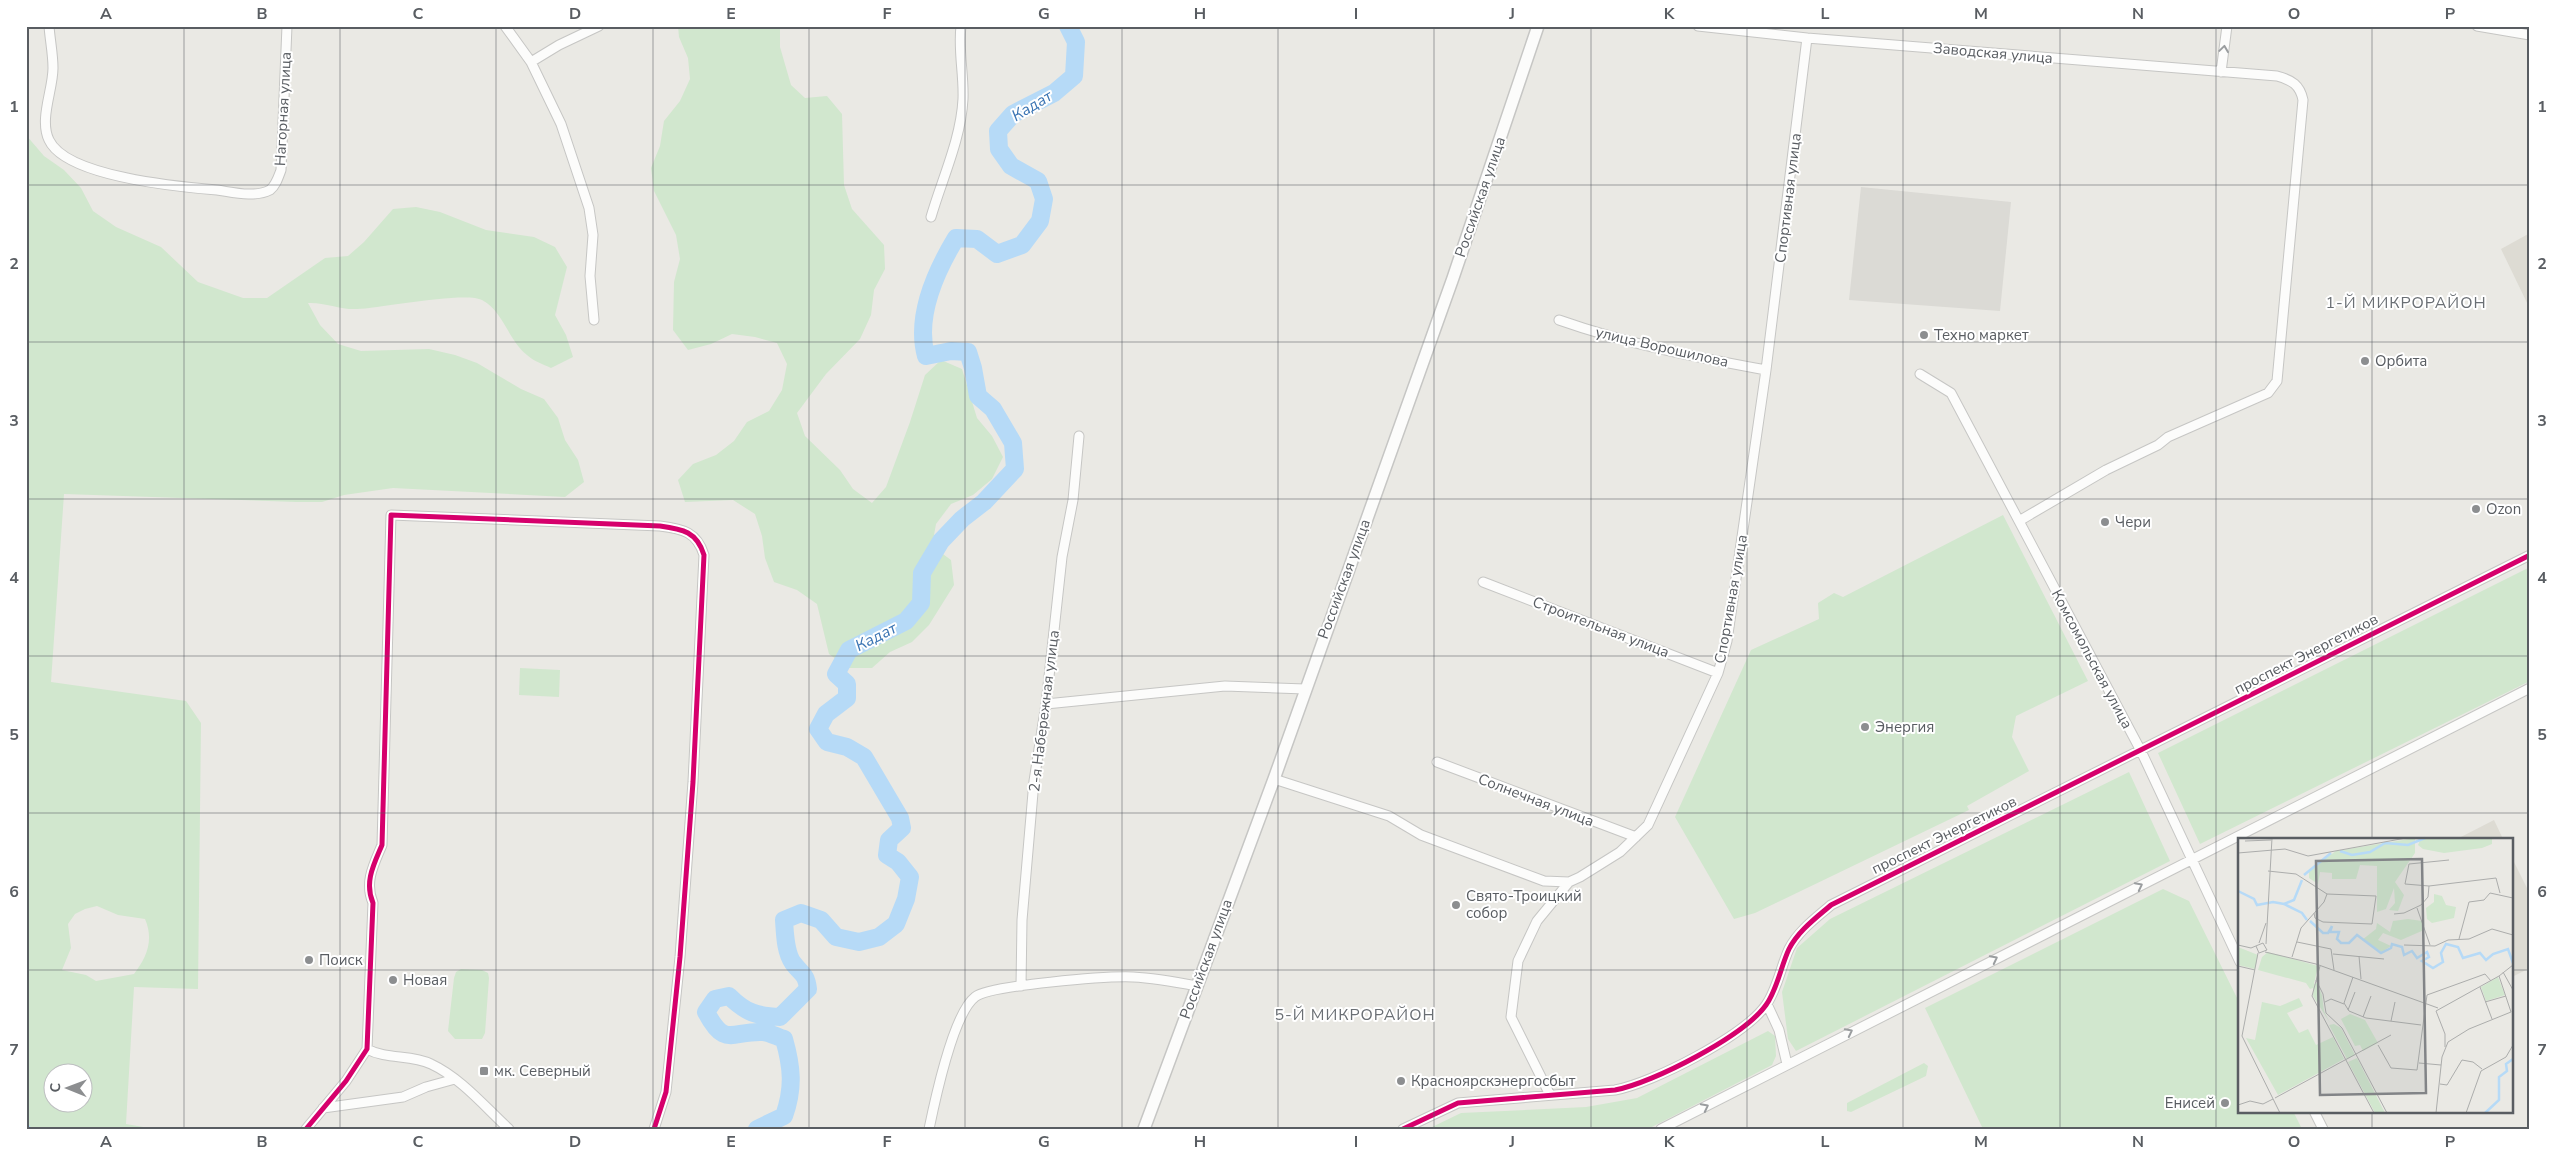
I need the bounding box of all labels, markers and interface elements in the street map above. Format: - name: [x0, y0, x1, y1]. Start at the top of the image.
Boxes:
- text: A: [100, 3, 112, 25]
- text: B: [256, 3, 268, 25]
- text: C: [413, 3, 424, 25]
- text: D: [569, 3, 581, 25]
- text: E: [726, 3, 736, 25]
- text: F: [883, 3, 892, 25]
- text: G: [1038, 3, 1050, 25]
- text: H: [1194, 3, 1206, 25]
- text: I: [1354, 3, 1358, 25]
- text: J: [1508, 3, 1515, 25]
- text: K: [1664, 3, 1676, 25]
- text: L: [1821, 3, 1830, 25]
- text: M: [1974, 3, 1988, 25]
- text: N: [2132, 3, 2144, 25]
- text: O: [2288, 3, 2300, 25]
- text: P: [2445, 3, 2455, 25]
- street label: Заводская улица: [1932, 38, 2054, 68]
- one-way arrow: [2218, 45, 2229, 53]
- street label: Нагорная улица: [270, 52, 296, 166]
- water label: Кадат: [1007, 85, 1057, 127]
- text: 1: [9, 96, 19, 118]
- text: 1: [2537, 96, 2547, 118]
- street label: Спортивная улица: [1770, 132, 1806, 264]
- street label: Российская улица: [1450, 134, 1510, 260]
- text: 2: [9, 253, 19, 275]
- text: 2: [2537, 253, 2547, 275]
- district label: 1-Й МИКРОРАЙОН: [2325, 292, 2487, 314]
- street label: улица Ворошилова: [1594, 322, 1730, 372]
- place label: Техно маркет: [1934, 325, 2029, 345]
- marker: Техно маркет: [1918, 329, 1930, 341]
- place label: Орбита: [2375, 351, 2427, 371]
- marker: Орбита: [2359, 355, 2371, 367]
- text: 3: [9, 410, 19, 432]
- text: 3: [2537, 410, 2547, 432]
- place label: Ozon: [2486, 499, 2521, 519]
- marker: Ozon: [2470, 503, 2482, 515]
- place label: Чери: [2115, 512, 2151, 532]
- street label: Российская улица: [1313, 516, 1375, 642]
- marker: Чери: [2099, 516, 2111, 528]
- street label: Спортивная улица: [1710, 533, 1752, 665]
- text: 4: [9, 567, 19, 589]
- text: 4: [2537, 567, 2547, 589]
- street label: Комсомольская улица: [2047, 586, 2137, 732]
- street label: Строительная улица: [1530, 592, 1672, 662]
- street label: проспект Энергетиков: [2231, 609, 2381, 699]
- water label: Кадат: [851, 617, 901, 657]
- street label: 2-я Набережная улица: [1024, 629, 1064, 793]
- place label: Энергия: [1875, 717, 1934, 737]
- marker: Энергия: [1859, 721, 1871, 733]
- text: 5: [9, 724, 19, 746]
- text: 5: [2537, 724, 2547, 746]
- street label: Солнечная улица: [1475, 769, 1597, 831]
- street label: проспект Энергетиков: [1868, 791, 2020, 879]
- inset map: [2238, 838, 2514, 1112]
- text: 6: [9, 881, 19, 903]
- text: 6: [2537, 881, 2547, 903]
- one-way arrow: [2134, 882, 2143, 892]
- place label: Свято-Троицкий собор: [1466, 886, 1582, 923]
- street label: Российская улица: [1175, 896, 1237, 1022]
- marker: Свято-Троицкий собор: [1450, 899, 1462, 911]
- place label: Поиск: [319, 950, 363, 970]
- marker: Поиск: [303, 954, 315, 966]
- one-way arrow: [1989, 955, 1998, 965]
- place label: Новая: [403, 970, 447, 990]
- marker: Новая: [387, 974, 399, 986]
- district label: 5-Й МИКРОРАЙОН: [1274, 1004, 1436, 1026]
- one-way arrow: [1844, 1028, 1853, 1038]
- text: 7: [9, 1039, 19, 1061]
- text: 7: [2537, 1039, 2547, 1061]
- place label: мк. Северный: [494, 1061, 591, 1081]
- north arrow: [42, 1062, 92, 1112]
- marker: мк. Северный: [478, 1065, 490, 1077]
- place label: Красноярскэнергосбыт: [1411, 1071, 1576, 1091]
- marker: Красноярскэнергосбыт: [1395, 1075, 1407, 1087]
- text: С: [46, 1082, 65, 1093]
- place label: Енисей: [2165, 1093, 2215, 1113]
- marker: Енисей: [2219, 1097, 2231, 1109]
- one-way arrow: [1699, 1103, 1708, 1113]
- text: A: [100, 1131, 112, 1153]
- text: B: [256, 1131, 268, 1153]
- text: C: [413, 1131, 424, 1153]
- text: D: [569, 1131, 581, 1153]
- text: E: [726, 1131, 736, 1153]
- text: F: [883, 1131, 892, 1153]
- text: G: [1038, 1131, 1050, 1153]
- text: H: [1194, 1131, 1206, 1153]
- text: I: [1354, 1131, 1358, 1153]
- text: J: [1508, 1131, 1515, 1153]
- text: K: [1664, 1131, 1676, 1153]
- text: L: [1821, 1131, 1830, 1153]
- text: M: [1974, 1131, 1988, 1153]
- text: N: [2132, 1131, 2144, 1153]
- text: O: [2288, 1131, 2300, 1153]
- text: P: [2445, 1131, 2455, 1153]

